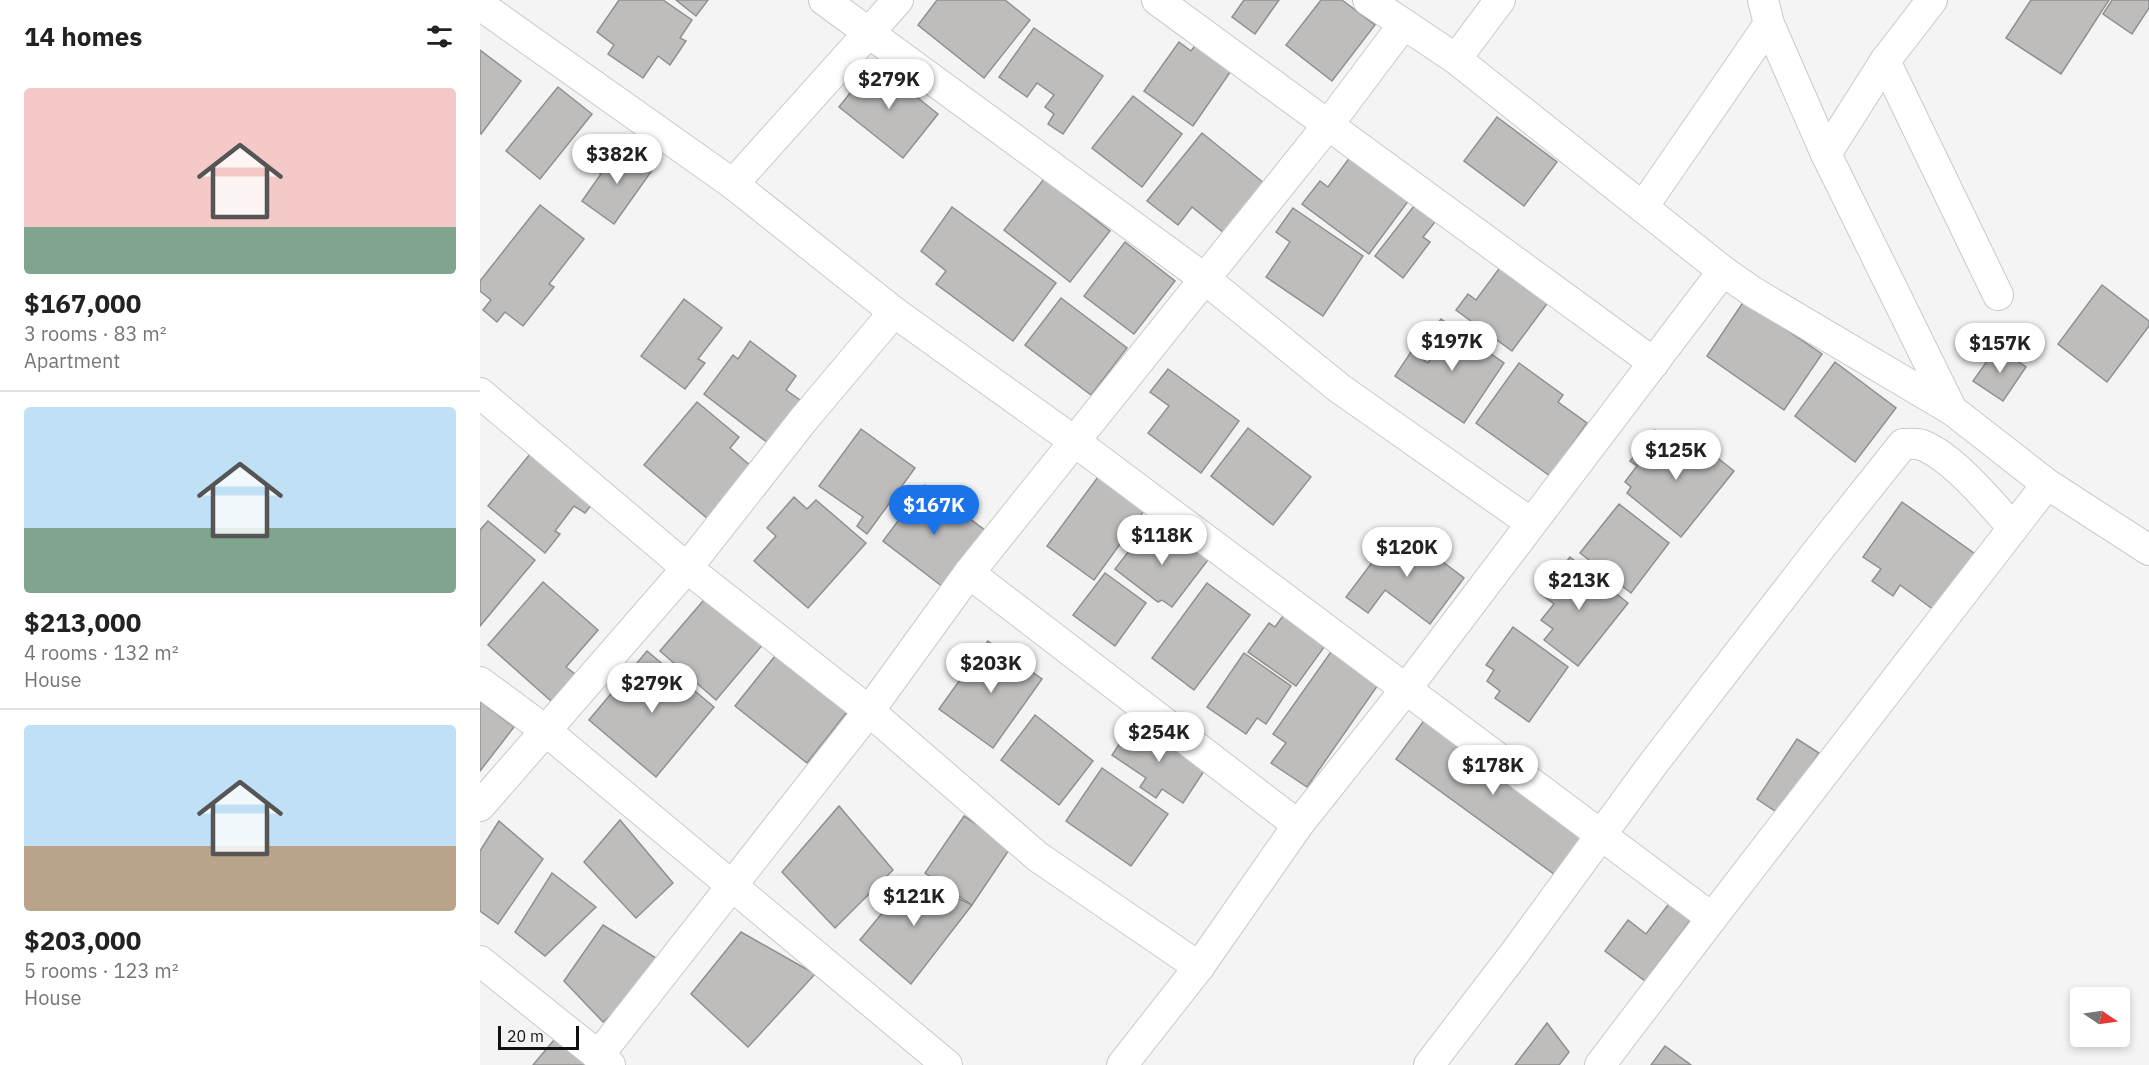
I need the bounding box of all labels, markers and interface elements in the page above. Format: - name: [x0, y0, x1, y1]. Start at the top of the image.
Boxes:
- text: 14 homes: [24, 19, 142, 53]
- icon: filters: [423, 20, 456, 53]
- pin: $279K: [847, 59, 931, 110]
- text: $279K: [858, 65, 920, 92]
- icon: home: [186, 127, 294, 235]
- pin: $382K: [575, 134, 659, 185]
- text: $382K: [586, 140, 648, 167]
- text: $167,000: [24, 286, 141, 320]
- text: 3 rooms · 83 m²: [24, 320, 167, 347]
- pin: $197K: [1410, 321, 1494, 372]
- pin: $157K: [1958, 323, 2042, 374]
- text: $197K: [1421, 327, 1483, 354]
- text: $157K: [1969, 329, 2031, 356]
- text: Apartment: [24, 347, 120, 374]
- pin: $125K: [1634, 430, 1718, 481]
- text: $125K: [1645, 436, 1707, 463]
- icon: home: [186, 446, 294, 554]
- pin: $167K: [892, 485, 976, 536]
- text: $167K: [903, 491, 965, 518]
- pin: $118K: [1120, 515, 1204, 566]
- text: $118K: [1131, 521, 1193, 548]
- pin: $120K: [1365, 527, 1449, 578]
- text: $120K: [1376, 533, 1438, 560]
- pin: $213K: [1537, 560, 1621, 611]
- text: $213K: [1548, 566, 1610, 593]
- text: $213,000: [24, 605, 141, 639]
- text: 4 rooms · 132 m²: [24, 639, 179, 666]
- pin: $203K: [949, 643, 1033, 694]
- text: $203K: [960, 649, 1022, 676]
- pin: $279K: [610, 663, 694, 714]
- text: House: [24, 666, 81, 693]
- text: $279K: [621, 669, 683, 696]
- pin: $254K: [1117, 712, 1201, 763]
- text: $254K: [1128, 718, 1190, 745]
- pin: $178K: [1451, 745, 1535, 796]
- text: $178K: [1462, 751, 1524, 778]
- icon: home: [186, 764, 294, 872]
- pin: $121K: [872, 876, 956, 927]
- text: $121K: [883, 882, 945, 909]
- text: $203,000: [24, 923, 141, 957]
- text: 5 rooms · 123 m²: [24, 957, 179, 984]
- text: House: [24, 984, 81, 1011]
- north arrow: [2070, 987, 2130, 1047]
- map controls: [2070, 987, 2130, 1047]
- scale bar: [498, 1023, 579, 1050]
- text: 20 m: [507, 1026, 544, 1046]

